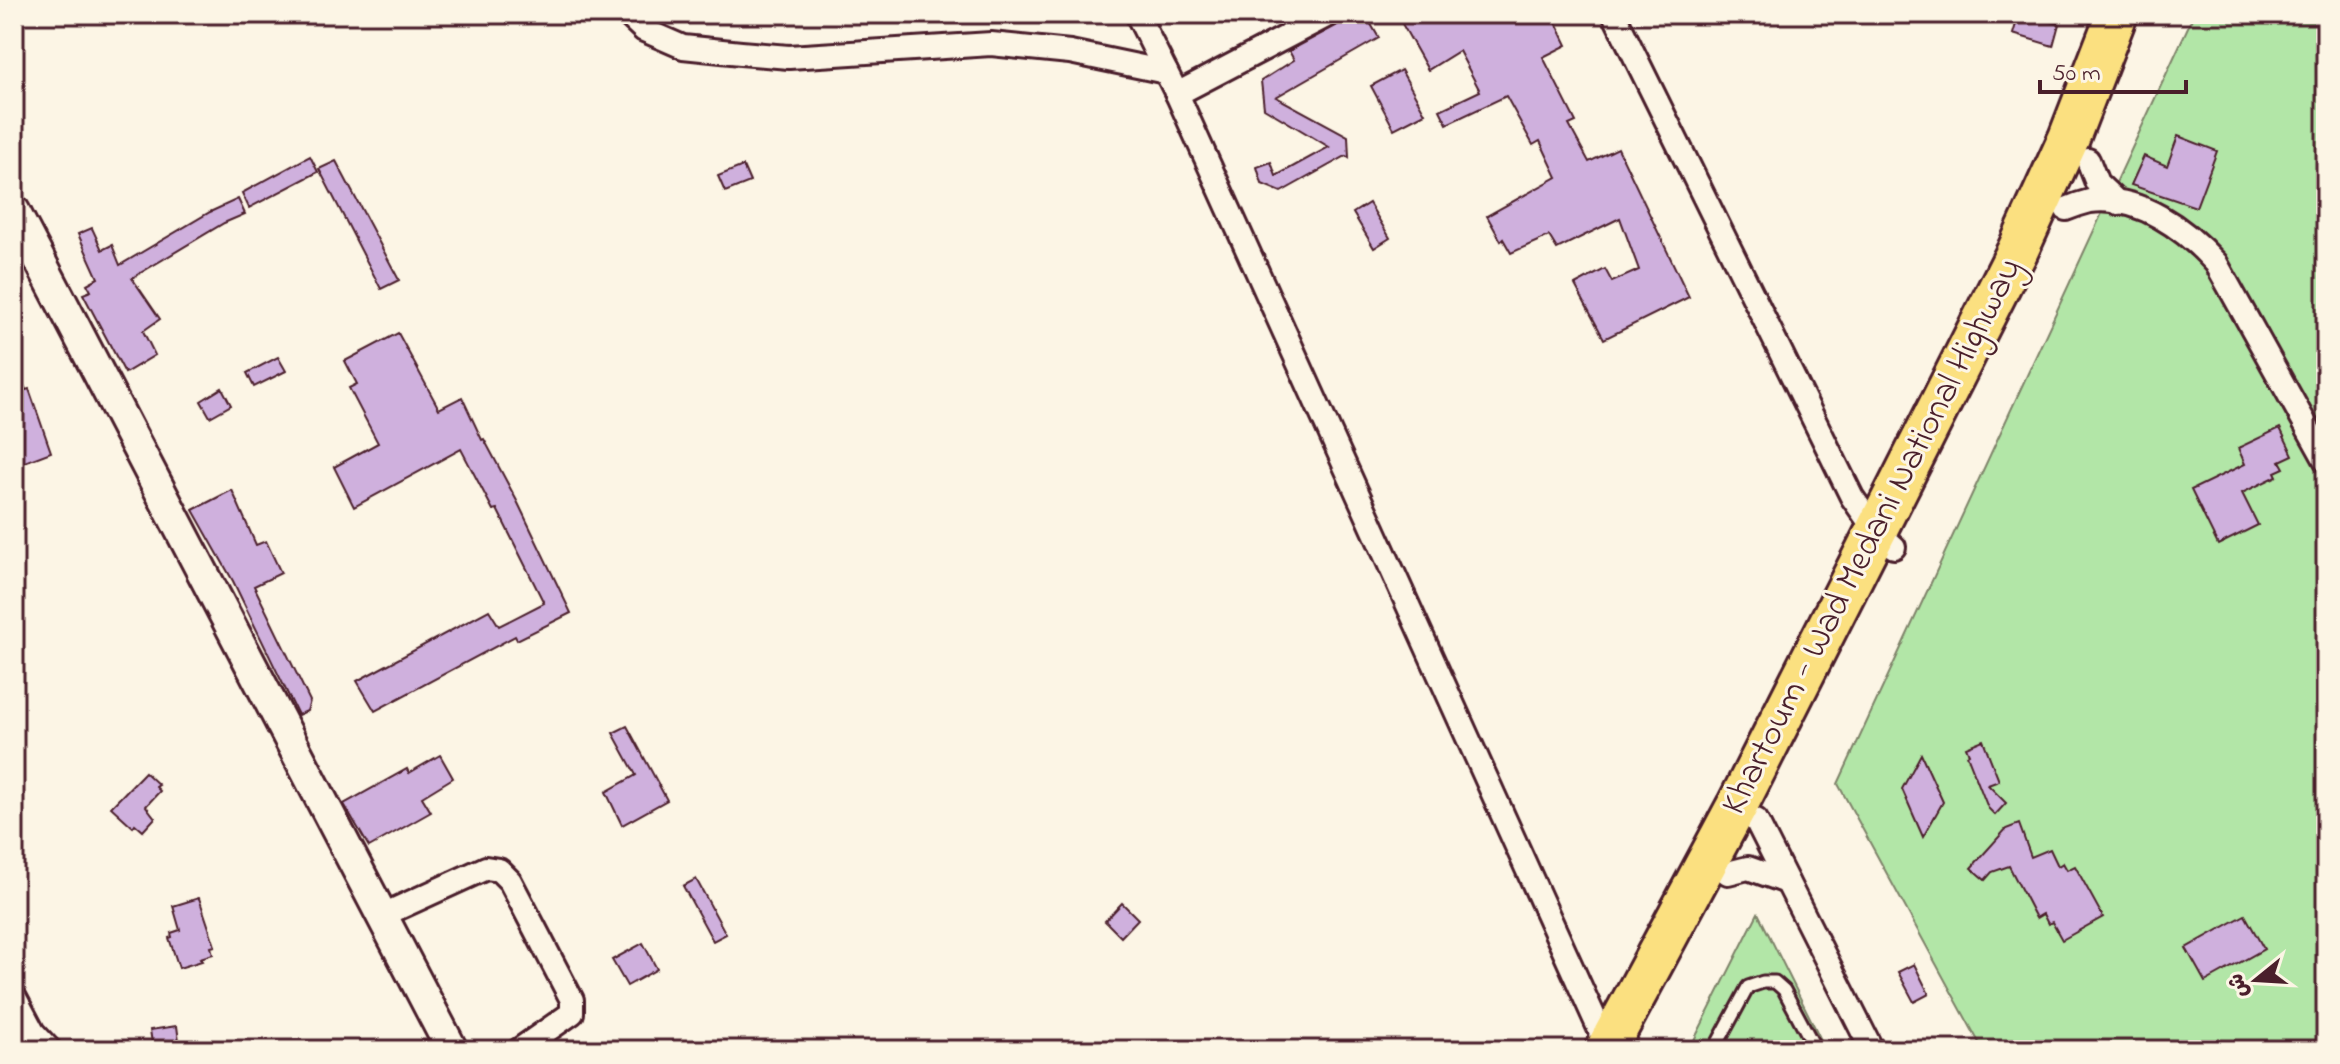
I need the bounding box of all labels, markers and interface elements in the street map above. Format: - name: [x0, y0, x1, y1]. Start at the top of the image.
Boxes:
- scale bar: [2040, 44, 2186, 94]
- text: 50 m: [2052, 57, 2101, 92]
- street label: Khartoum - Wad Medani National Highway: [1709, 249, 2037, 825]
- north arrow: [2216, 940, 2296, 1020]
- text: ش: [2221, 969, 2259, 1002]

